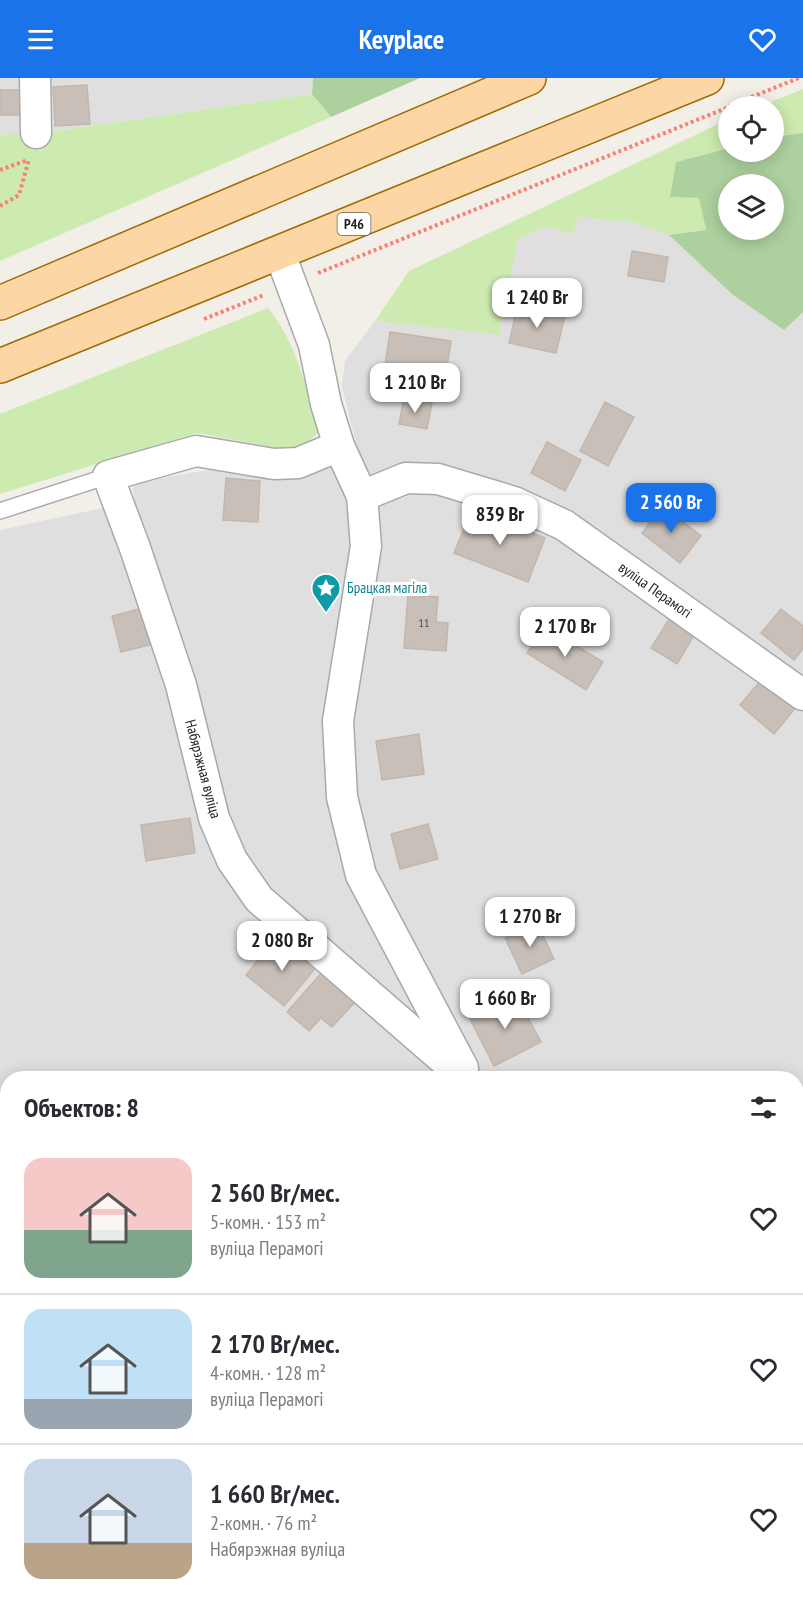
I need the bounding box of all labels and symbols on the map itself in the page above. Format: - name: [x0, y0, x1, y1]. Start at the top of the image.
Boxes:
- road number: Р46: [338, 213, 370, 235]
- pin: 1 240 Br: [475, 278, 599, 329]
- pin: 1 210 Br: [353, 363, 477, 414]
- pin: 2 560 Br: [609, 483, 733, 534]
- pin: 839 Br: [451, 495, 549, 546]
- street label: вуліца Перамогі: [615, 557, 696, 622]
- place icon: Брацкая магіла: [310, 572, 342, 614]
- place label: Брацкая магіла: [347, 578, 427, 597]
- pin: 2 170 Br: [503, 607, 627, 658]
- house number: 11: [419, 615, 429, 630]
- street label: Набярэжная вуліца: [181, 717, 226, 820]
- pin: 1 270 Br: [468, 897, 592, 948]
- pin: 2 080 Br: [220, 921, 344, 972]
- pin: 1 660 Br: [443, 979, 567, 1030]

